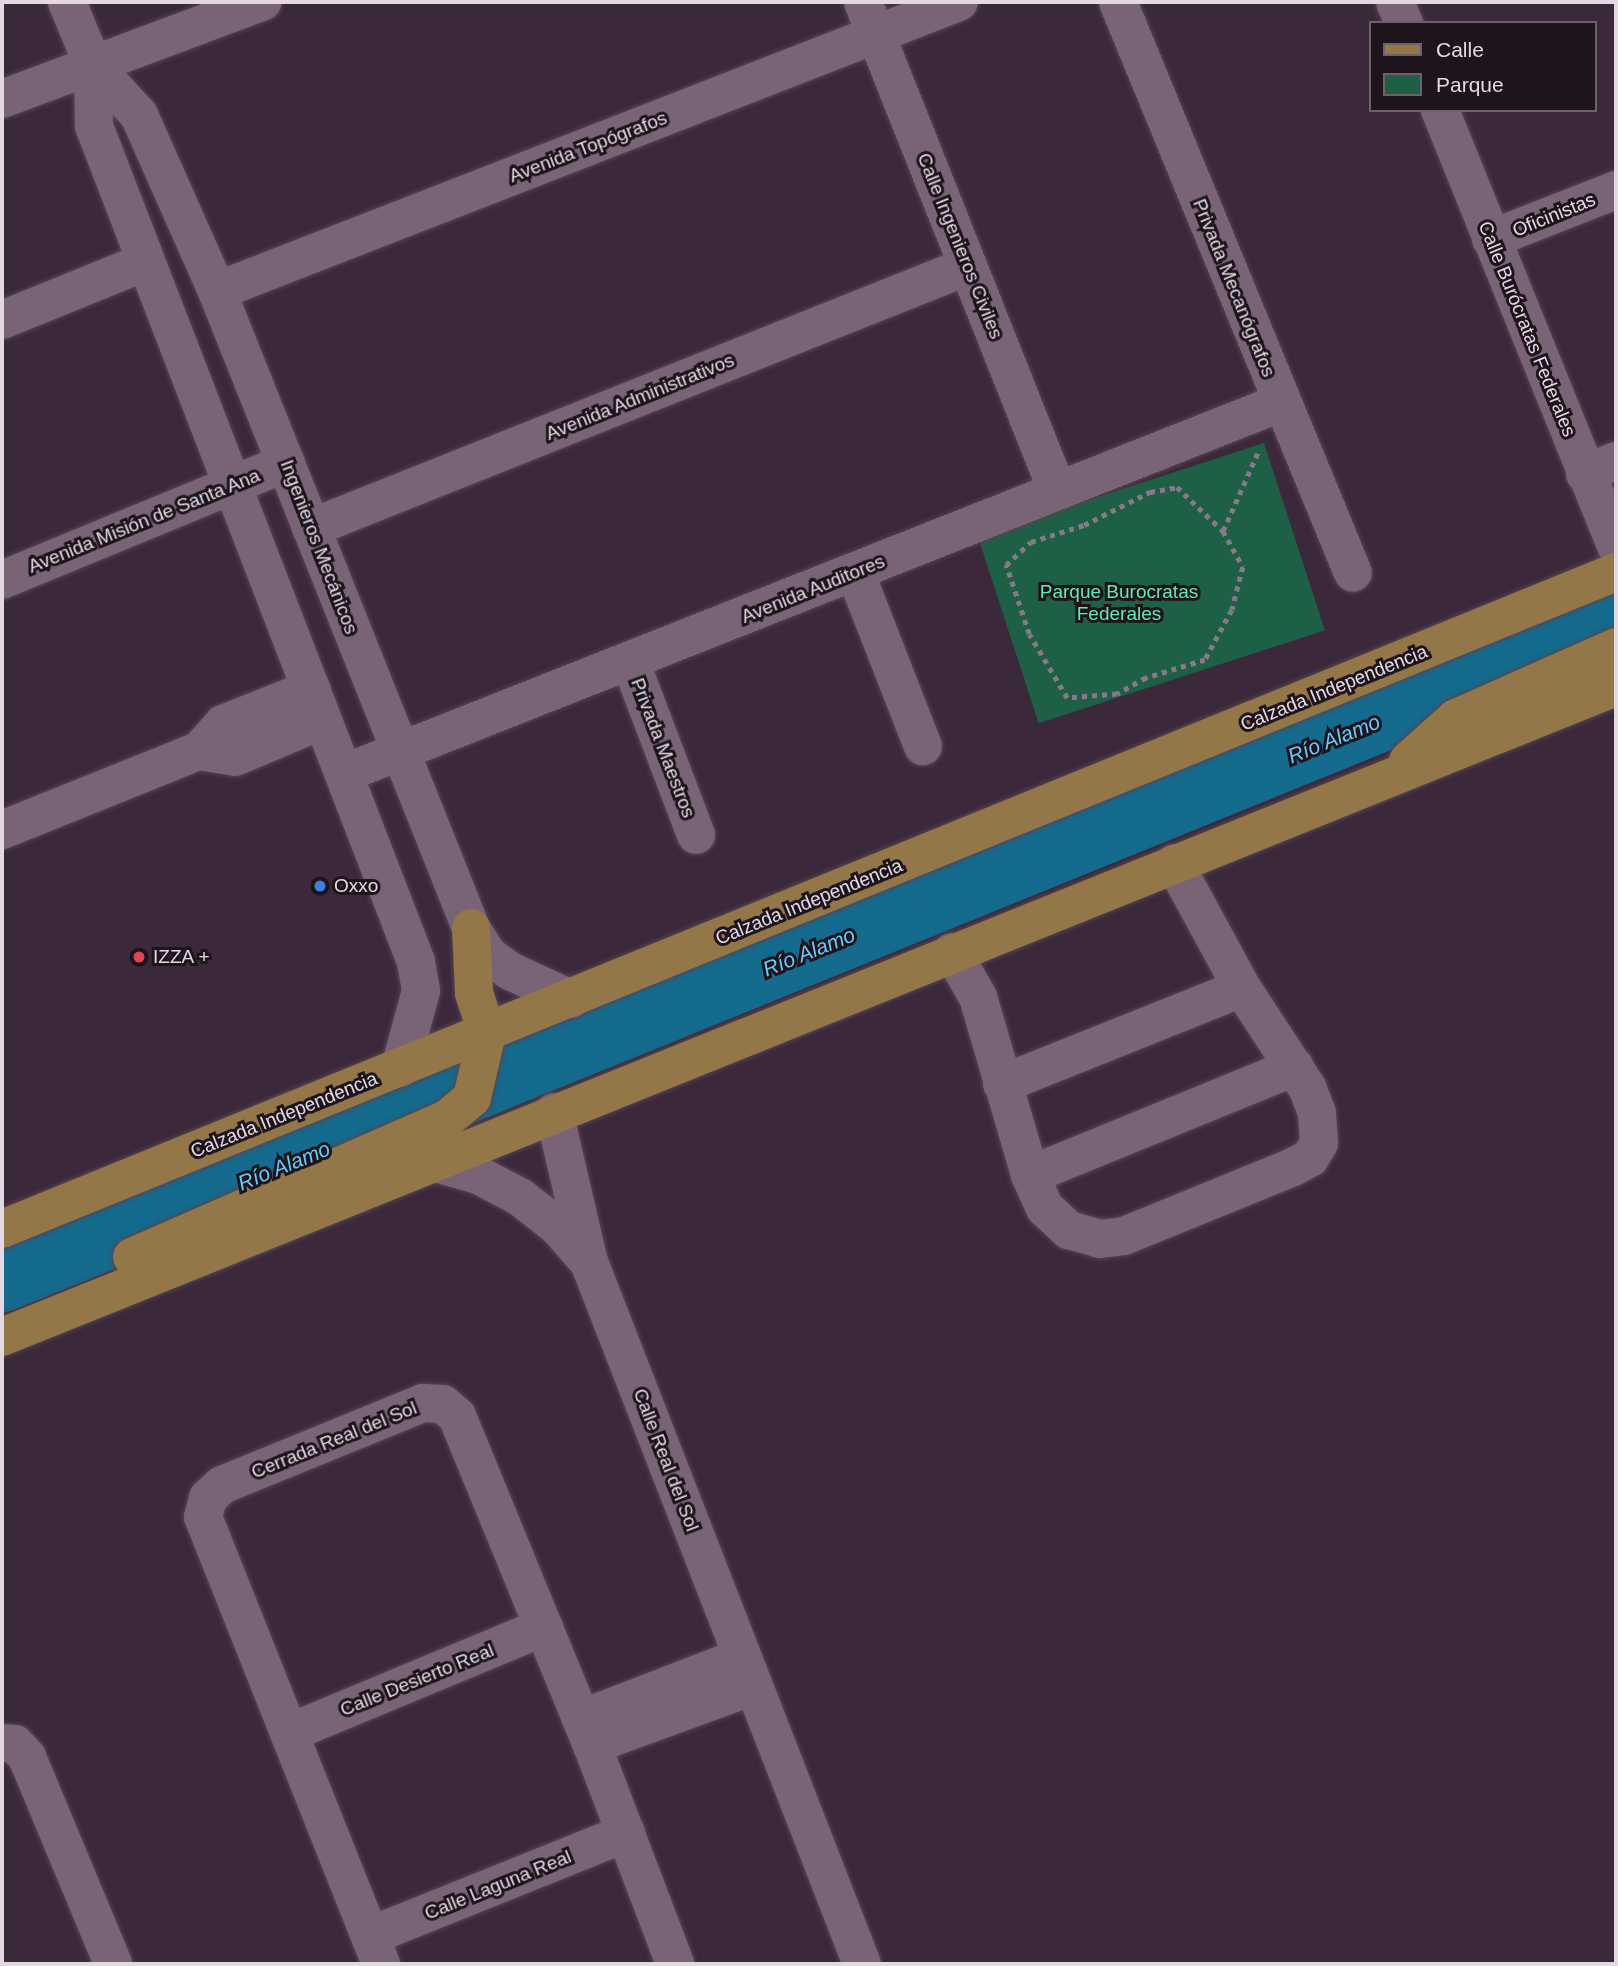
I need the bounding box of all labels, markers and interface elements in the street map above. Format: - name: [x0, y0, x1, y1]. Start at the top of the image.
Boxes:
- legend: [1370, 21, 1597, 112]
- text: Calle: [1436, 38, 1484, 61]
- text: Parque: [1436, 73, 1504, 96]
- street label: Avenida Topógrafos: [506, 106, 670, 188]
- street label: Calle Ingenieros Civiles: [912, 150, 1008, 342]
- street label: Oficinistas: [1509, 188, 1599, 242]
- street label: Privada Mecanógrafos: [1188, 196, 1280, 380]
- street label: Calle Burócratas Federales: [1473, 218, 1581, 440]
- street label: Avenida Administrativos: [542, 349, 738, 445]
- street label: Ingenieros Mecánicos: [275, 457, 363, 637]
- street label: Avenida Misión de Santa Ana: [24, 464, 264, 578]
- street label: Avenida Auditores: [737, 550, 889, 628]
- park label: Parque Burocratas Federales: [1040, 581, 1198, 625]
- street label: Calzada Independencia: [1237, 640, 1431, 736]
- street label: Privada Maestros: [626, 675, 700, 821]
- water label: Río Alamo: [1284, 709, 1384, 769]
- street label: Calzada Independencia: [712, 854, 906, 950]
- place label: Oxxo: [334, 875, 378, 897]
- marker: Oxxo: [312, 878, 328, 894]
- water label: Río Alamo: [759, 922, 859, 982]
- place label: IZZA +: [153, 946, 211, 968]
- marker: IZZA +: [131, 949, 147, 965]
- street label: Calzada Independencia: [187, 1067, 381, 1163]
- water label: Río Alamo: [234, 1136, 334, 1196]
- street label: Calle Real del Sol: [628, 1385, 704, 1535]
- street label: Cerrada Real del Sol: [248, 1396, 420, 1484]
- street label: Calle Desierto Real: [337, 1639, 497, 1721]
- street label: Calle Laguna Real: [421, 1845, 575, 1925]

